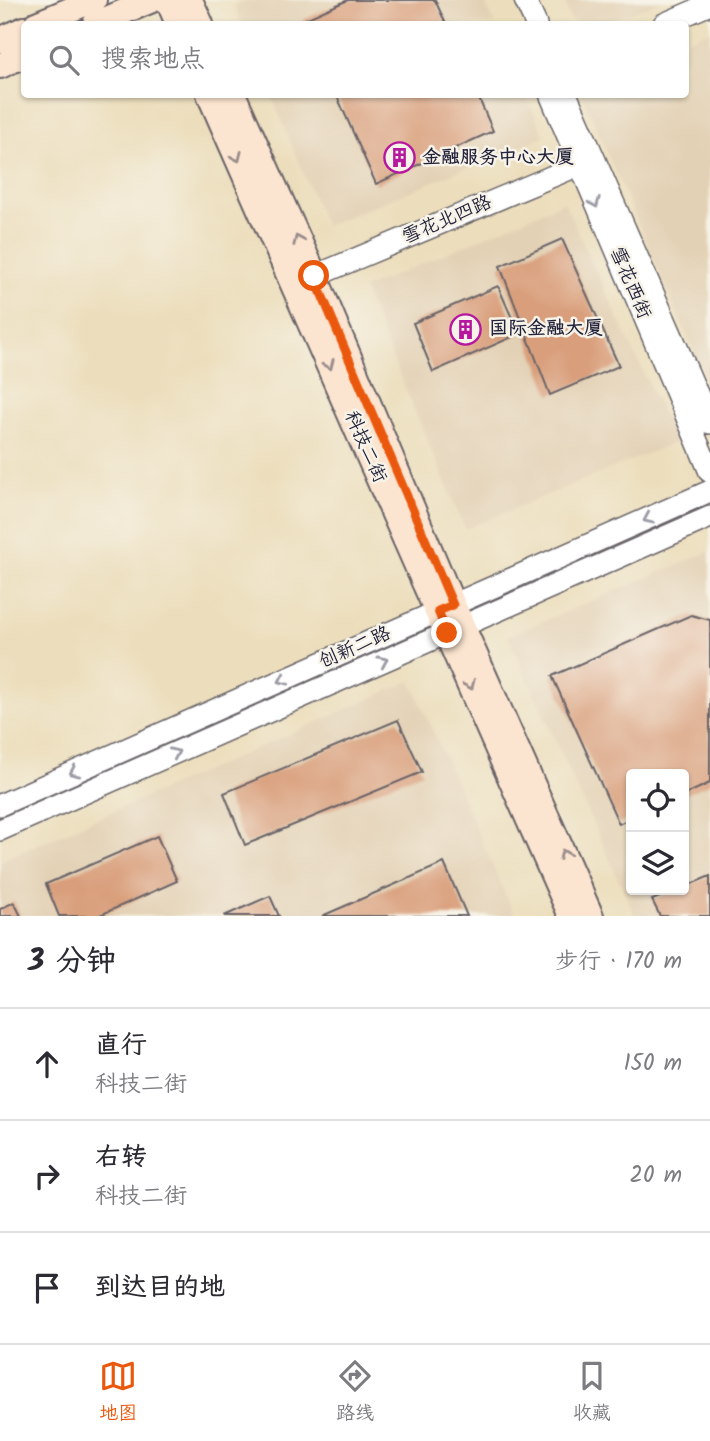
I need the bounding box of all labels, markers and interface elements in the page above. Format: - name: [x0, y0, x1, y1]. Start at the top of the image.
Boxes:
- search box: [21, 21, 689, 98]
- text: 搜索地点: [101, 39, 205, 81]
- icon: search: [45, 41, 83, 79]
- building icon: 金融服务中心大厦: [382, 141, 416, 175]
- place label: 金融服务中心大厦: [422, 143, 574, 173]
- one-way arrow: [229, 150, 243, 162]
- street label: 雪花北四路: [397, 188, 497, 252]
- one-way arrow: [587, 195, 601, 208]
- one-way arrow: [293, 235, 307, 247]
- street label: 雪花西街: [601, 242, 659, 324]
- route start: [298, 260, 329, 291]
- building icon: 国际金融大厦: [449, 312, 483, 346]
- place label: 国际金融大厦: [489, 314, 603, 344]
- one-way arrow: [321, 358, 335, 370]
- street label: 科技二街: [336, 406, 394, 488]
- one-way arrow: [642, 511, 655, 525]
- route end: [431, 617, 462, 648]
- street label: 创新二路: [314, 619, 396, 677]
- one-way arrow: [375, 655, 388, 669]
- one-way arrow: [277, 672, 290, 686]
- one-way arrow: [462, 678, 476, 691]
- one-way arrow: [167, 747, 180, 761]
- one-way arrow: [69, 764, 82, 778]
- map controls: [626, 769, 689, 895]
- button: locate: [626, 769, 689, 832]
- button: layers: [626, 832, 689, 895]
- one-way arrow: [558, 848, 572, 861]
- text: 3 分钟: [28, 938, 116, 986]
- text: 步行 · 170 m: [555, 944, 682, 980]
- text: 直行: [95, 1025, 147, 1067]
- icon: ahead: [28, 1045, 66, 1083]
- text: 150 m: [623, 1046, 682, 1082]
- text: 科技二街: [95, 1067, 187, 1103]
- text: 右转: [95, 1137, 147, 1179]
- icon: right: [28, 1157, 66, 1195]
- text: 20 m: [630, 1158, 682, 1194]
- text: 科技二街: [95, 1179, 187, 1215]
- text: 到达目的地: [95, 1267, 225, 1309]
- icon: arrive: [28, 1269, 66, 1307]
- tab: 地图: [99, 1357, 137, 1429]
- tab: 路线: [336, 1357, 374, 1429]
- tab: 收藏: [573, 1357, 611, 1429]

